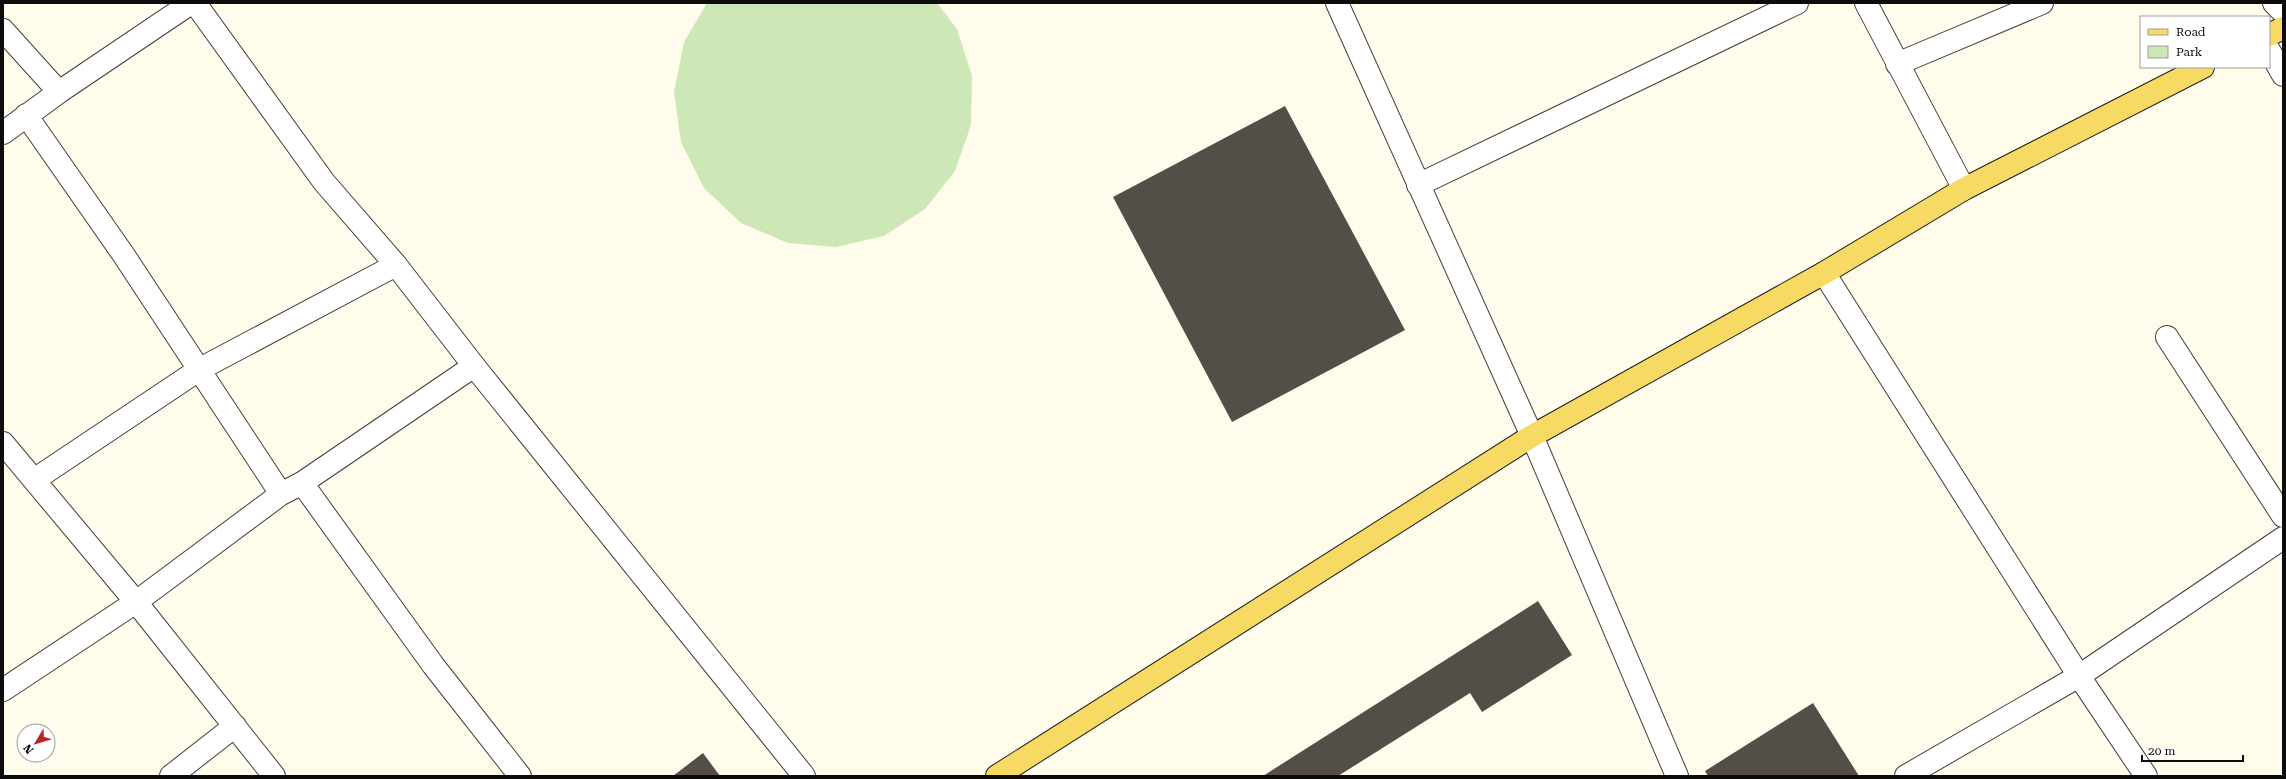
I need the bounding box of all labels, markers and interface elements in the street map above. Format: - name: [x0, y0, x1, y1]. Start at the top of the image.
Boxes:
- legend: [2140, 16, 2270, 68]
- text: Road: [2176, 25, 2206, 39]
- text: Park: [2176, 45, 2203, 59]
- north arrow: [16, 723, 56, 763]
- scale bar: [2142, 737, 2243, 763]
- text: N: [20, 741, 36, 756]
- text: 20 m: [2148, 744, 2175, 758]

